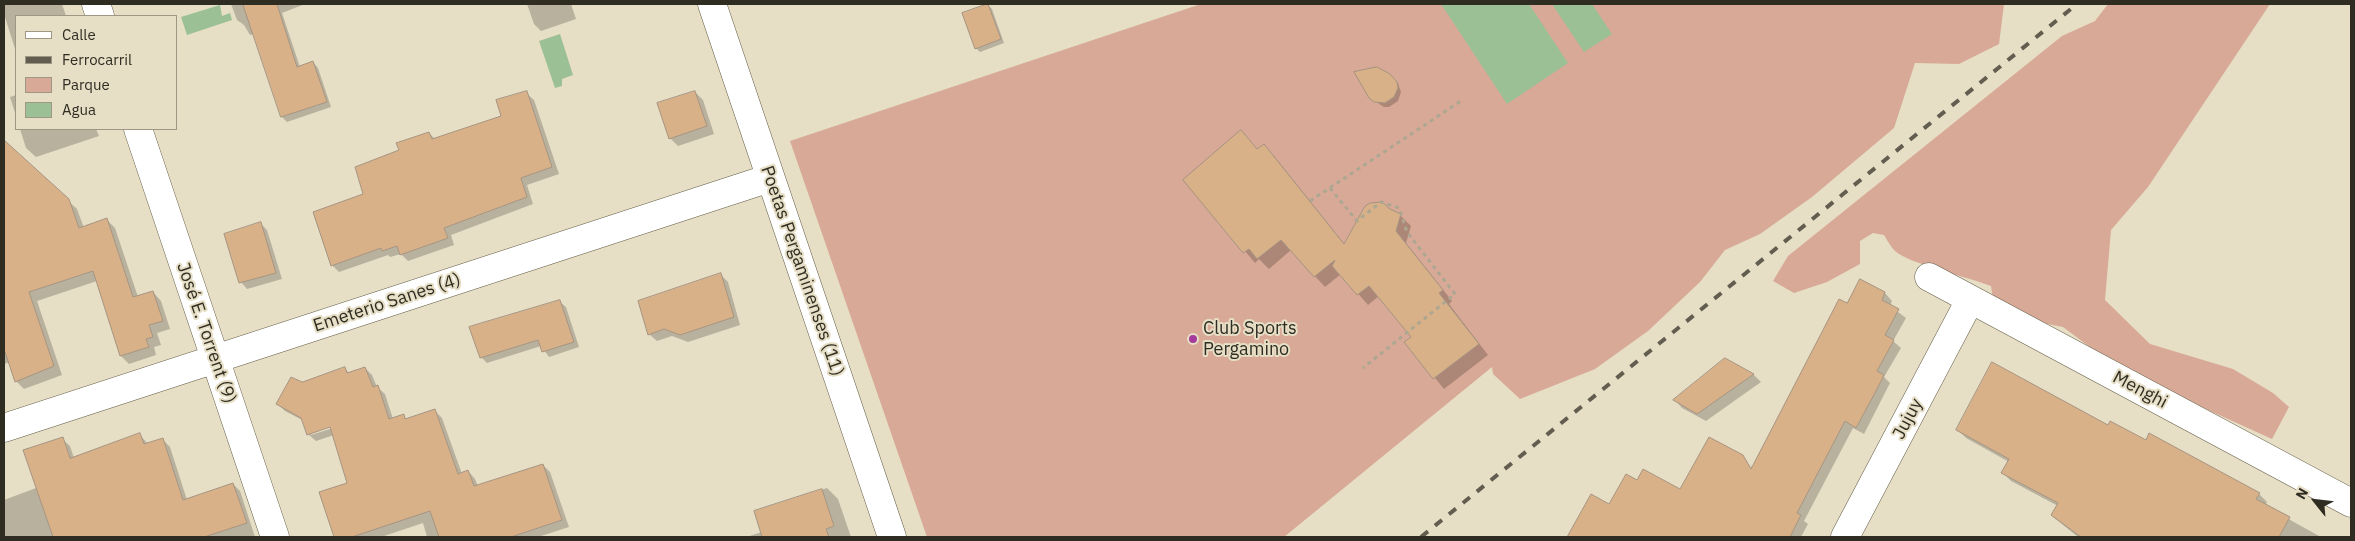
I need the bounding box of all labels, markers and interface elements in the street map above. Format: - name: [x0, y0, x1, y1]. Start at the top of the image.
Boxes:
- legend: [15, 15, 178, 130]
- text: Calle: [62, 25, 96, 44]
- text: Ferrocarril: [62, 50, 132, 69]
- text: Parque: [62, 75, 110, 94]
- text: Agua: [62, 100, 96, 119]
- street label: Poetas Pergaminenses (11): [756, 163, 848, 379]
- street label: José E. Torrent (9): [172, 260, 240, 406]
- street label: Emeterio Sanes (4): [311, 269, 463, 337]
- place label: Club Sports Pergamino: [1203, 318, 1297, 360]
- marker: Club Sports Pergamino: [1187, 333, 1199, 345]
- street label: Menghi: [2109, 367, 2171, 413]
- street label: Jujuy: [1888, 395, 1928, 443]
- north arrow: [2290, 476, 2340, 526]
- text: N: [2292, 485, 2312, 503]

